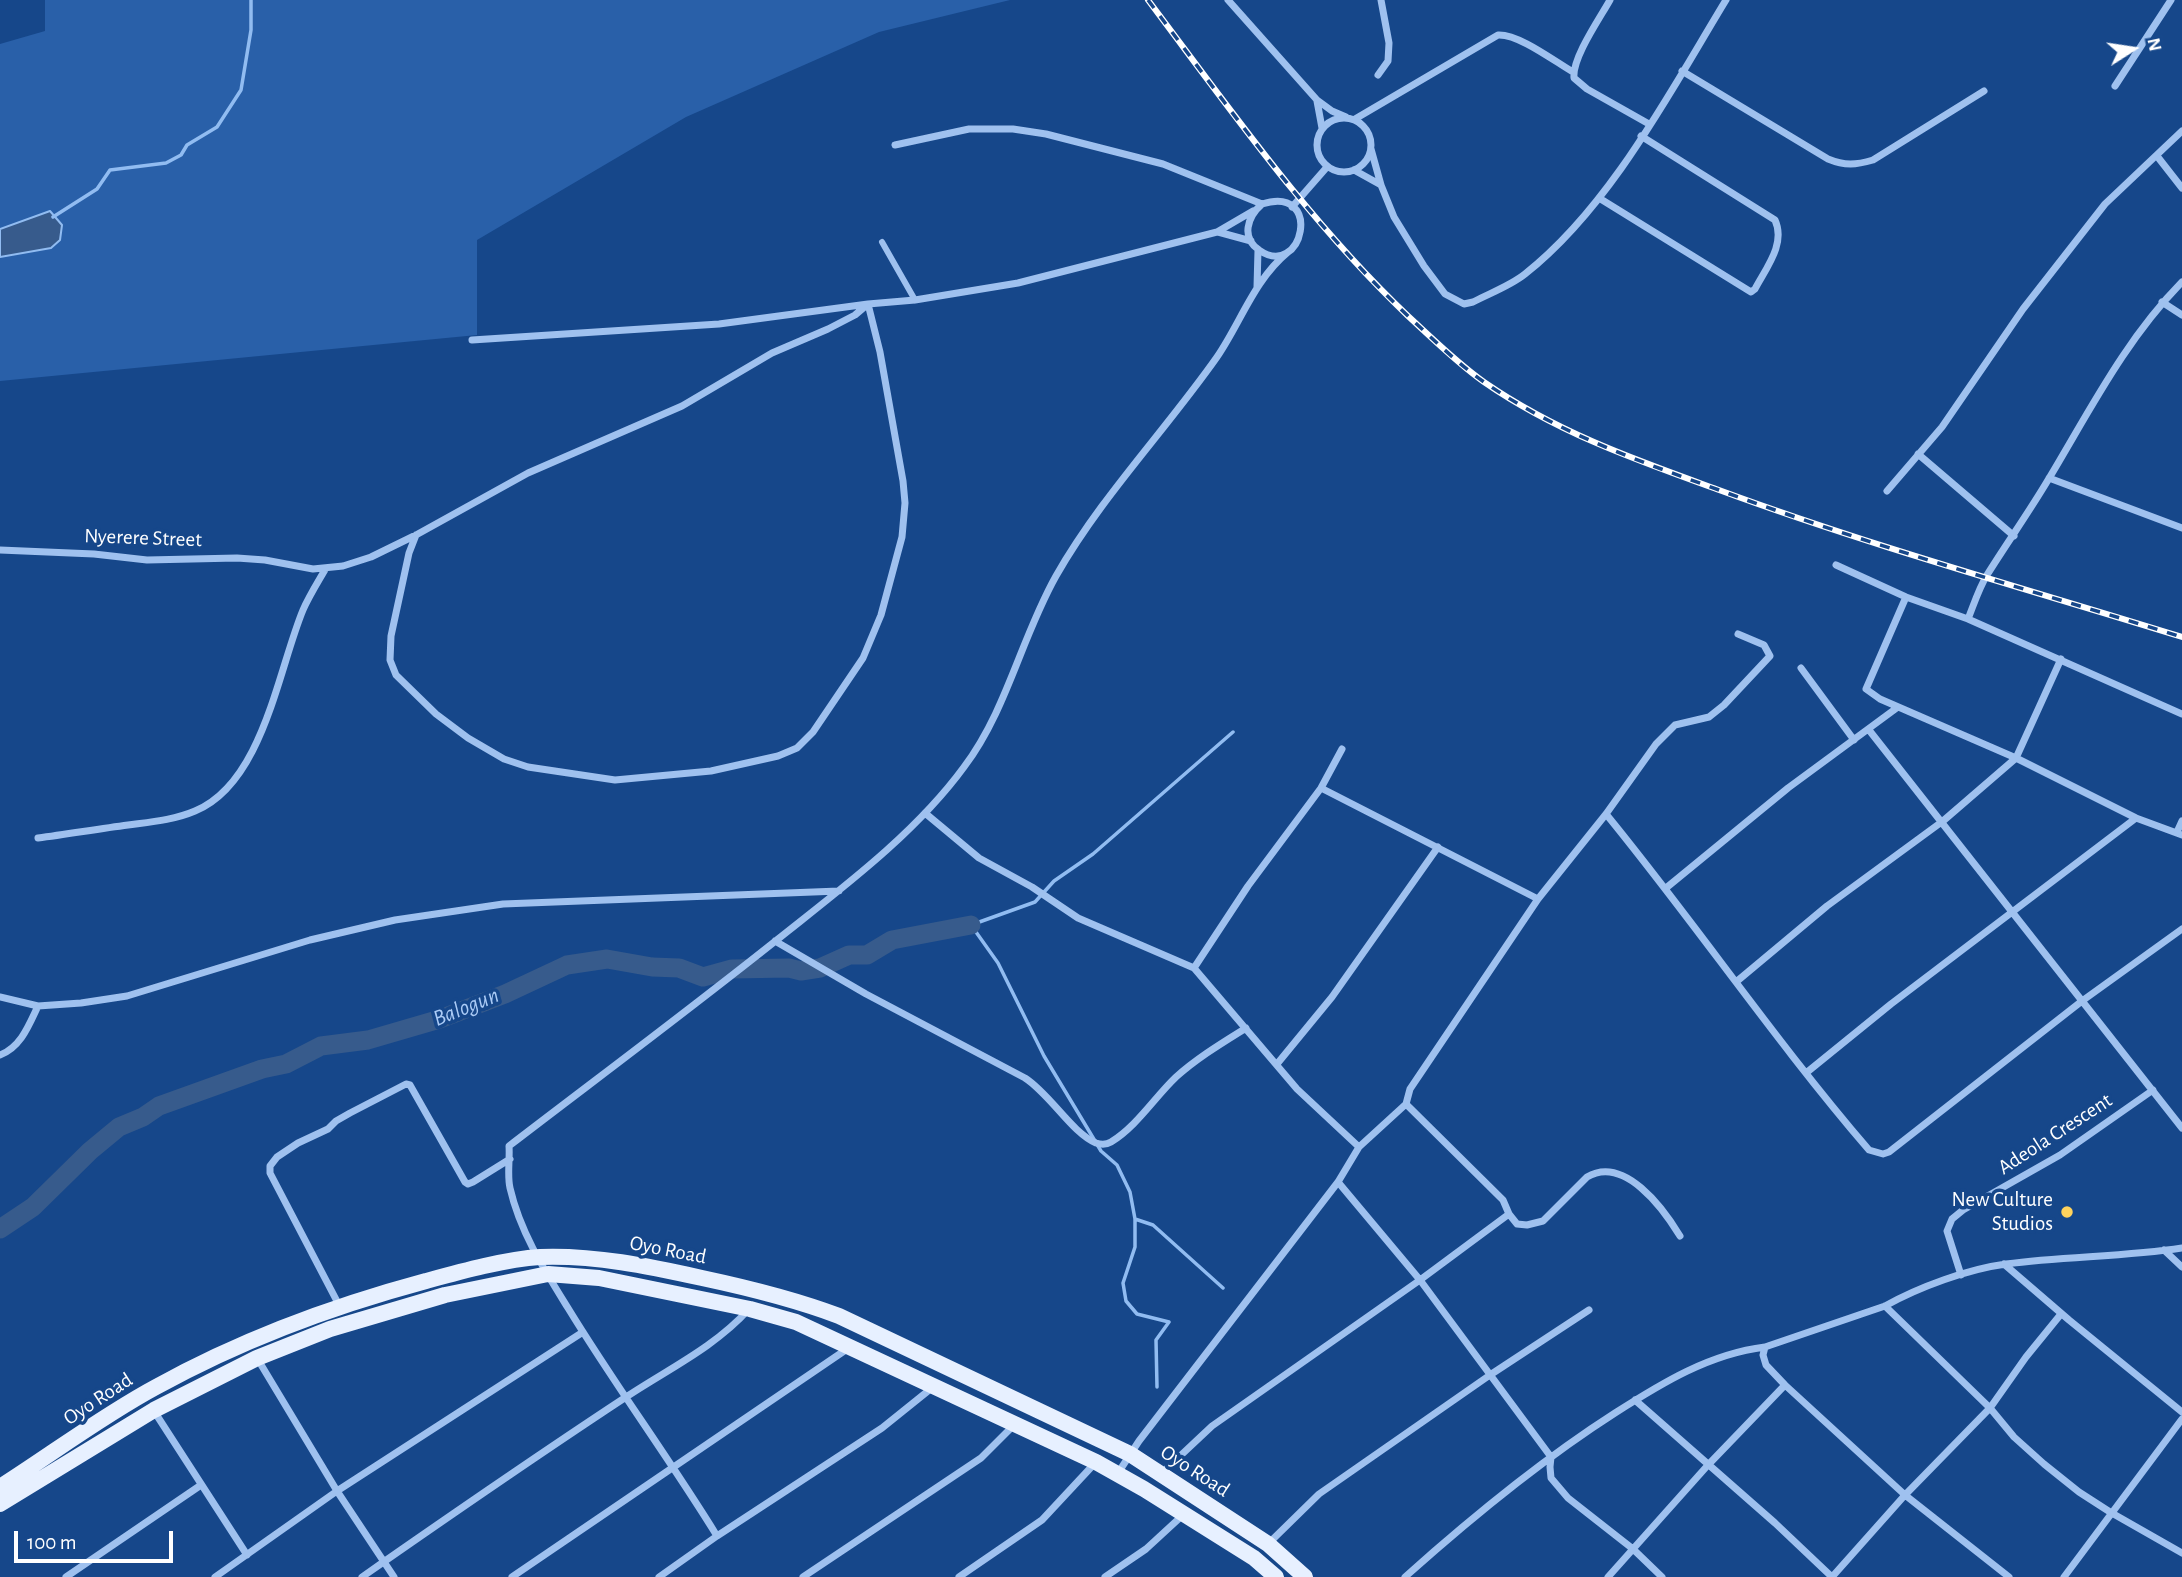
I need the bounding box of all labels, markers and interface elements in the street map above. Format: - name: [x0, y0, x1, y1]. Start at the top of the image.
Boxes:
- north arrow: [2098, 14, 2168, 84]
- text: N: [2143, 36, 2165, 53]
- street label: Nyerere Street: [84, 523, 202, 553]
- water label: Balogun: [429, 981, 503, 1033]
- street label: Adeola Crescent: [1993, 1088, 2117, 1180]
- place label: New Culture Studios: [1952, 1187, 2053, 1237]
- marker: New Culture Studios: [2059, 1204, 2075, 1220]
- street label: Oyo Road: [628, 1230, 708, 1270]
- street label: Oyo Road: [59, 1367, 137, 1431]
- street label: Oyo Road: [1156, 1439, 1234, 1503]
- scale bar: [18, 1518, 177, 1562]
- text: 100 m: [27, 1532, 77, 1553]

